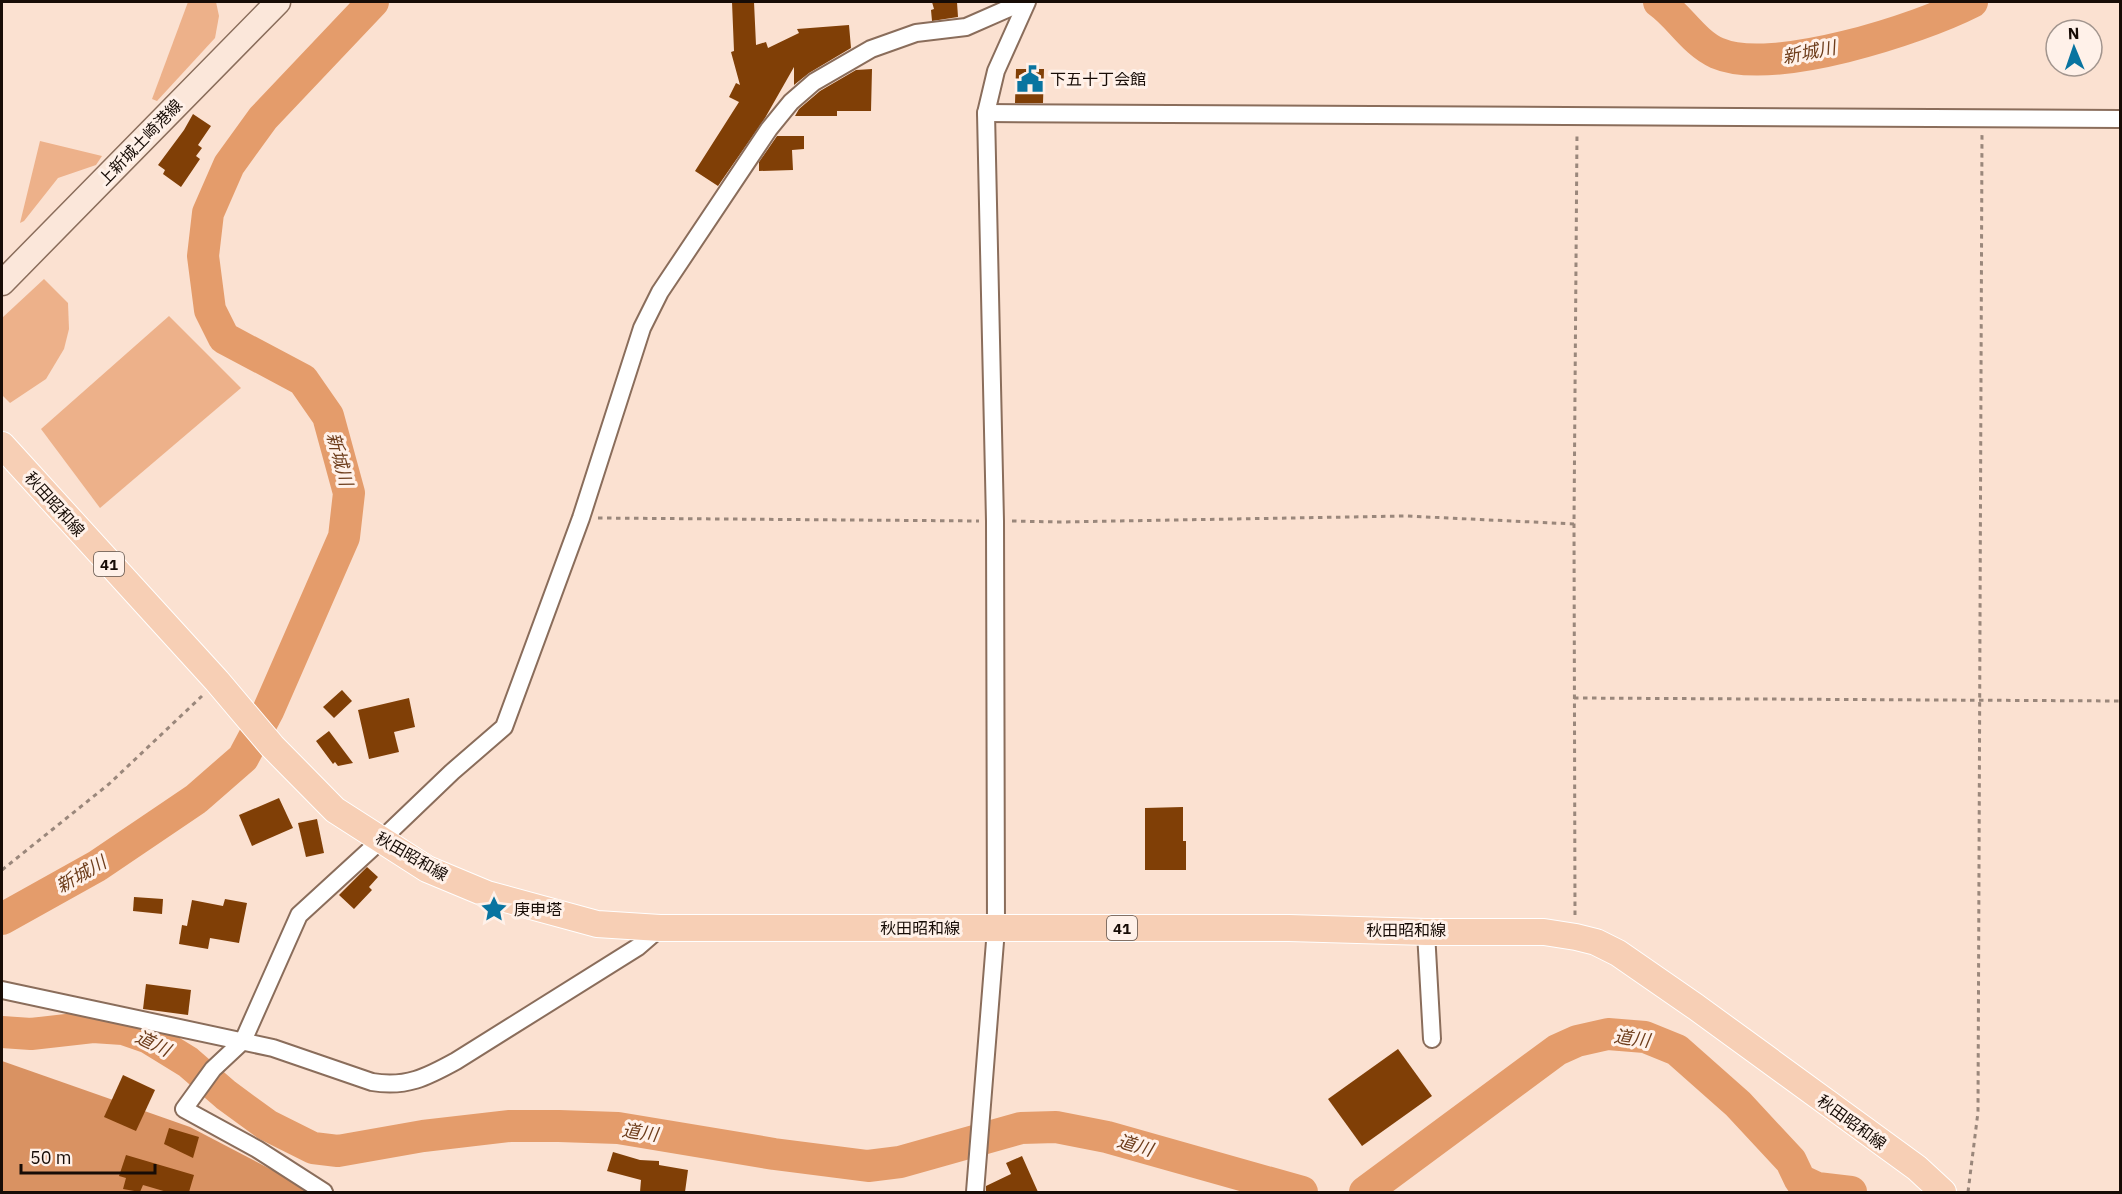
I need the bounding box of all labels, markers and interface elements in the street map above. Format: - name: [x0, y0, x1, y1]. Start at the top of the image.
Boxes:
- north arrow: [2044, 18, 2104, 78]
- text: N: [2067, 23, 2080, 43]
- water label: 新城川: [1780, 35, 1840, 68]
- public building icon: 下五十丁会館: [1015, 64, 1045, 94]
- place label: 下五十丁会館: [1050, 69, 1146, 89]
- street label: 上新城土崎港線: [94, 95, 186, 189]
- water label: 新城川: [322, 430, 359, 490]
- street label: 秋田昭和線: [21, 468, 89, 540]
- road number: 41: [94, 552, 124, 576]
- street label: 秋田昭和線: [372, 827, 452, 885]
- water label: 新城川: [52, 850, 112, 897]
- place icon: 庚申塔: [479, 894, 509, 924]
- place label: 庚申塔: [514, 899, 562, 919]
- road number: 41: [1107, 916, 1137, 940]
- street label: 秋田昭和線: [880, 918, 960, 938]
- street label: 秋田昭和線: [1366, 920, 1446, 940]
- water label: 道川: [1613, 1024, 1653, 1052]
- water label: 道川: [132, 1025, 176, 1062]
- street label: 秋田昭和線: [1814, 1090, 1890, 1154]
- water label: 道川: [621, 1118, 661, 1146]
- water label: 道川: [1115, 1129, 1157, 1162]
- scale bar: [21, 1137, 154, 1175]
- text: 50 m: [30, 1146, 72, 1169]

